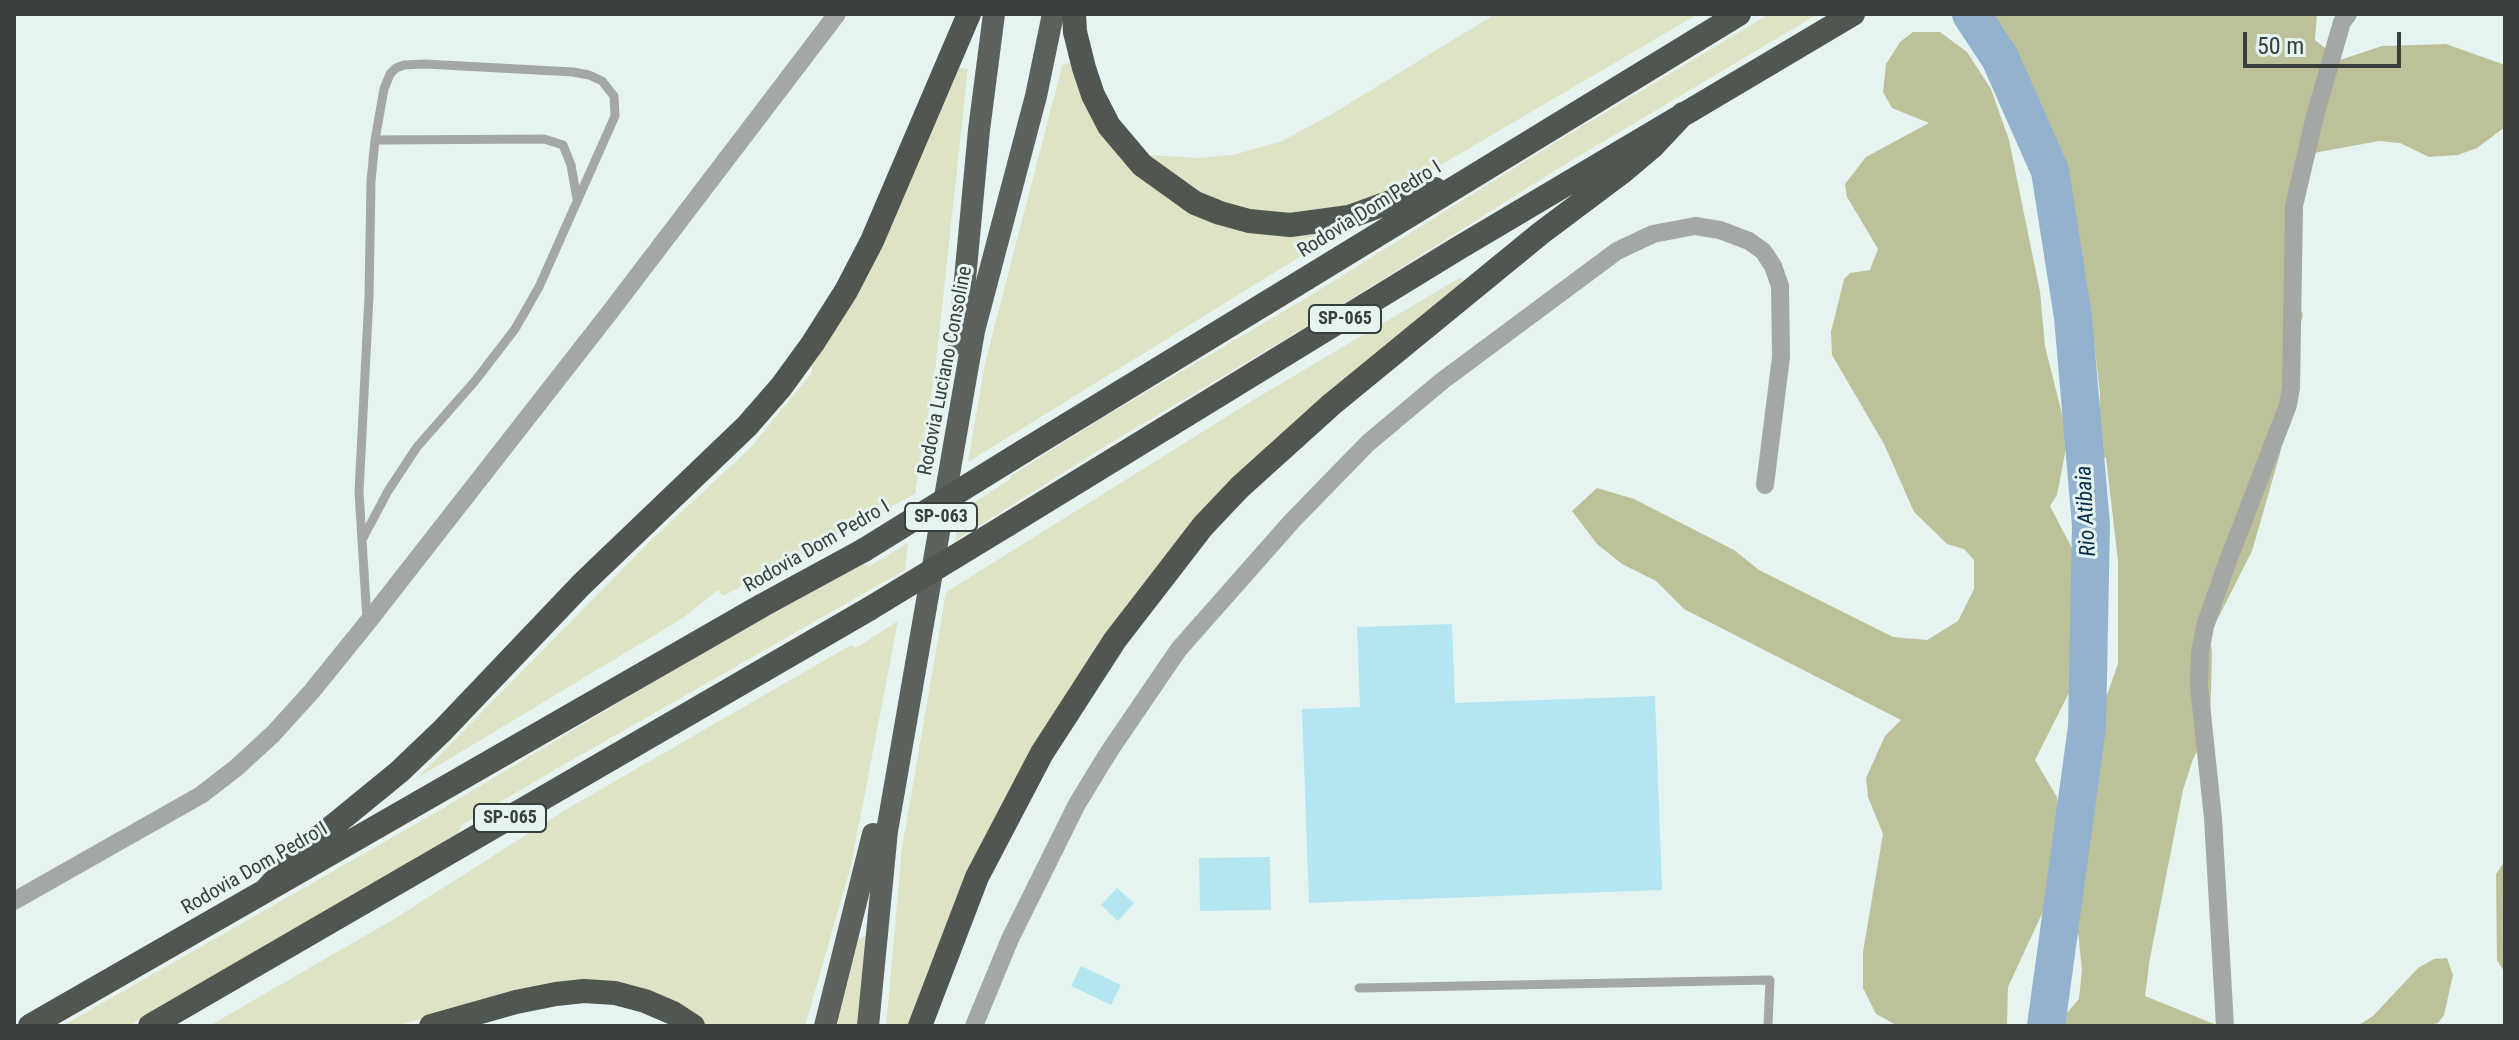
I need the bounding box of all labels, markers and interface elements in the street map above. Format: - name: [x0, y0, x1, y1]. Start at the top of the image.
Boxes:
- scale bar: [2247, 16, 2405, 66]
- text: 50 m: [2257, 32, 2304, 60]
- street label: Rodovia Dom Pedro I: [1294, 156, 1446, 264]
- street label: Rodovia Luciano Consoline: [914, 264, 978, 478]
- road number: SP-065: [1309, 305, 1381, 333]
- water label: Rio Atibaia: [2071, 465, 2103, 557]
- street label: Rodovia Dom Pedro I: [740, 495, 894, 599]
- road number: SP-063: [905, 503, 977, 531]
- road number: SP-065: [474, 804, 546, 832]
- street label: Rodovia Dom Pedro I: [178, 817, 332, 921]

